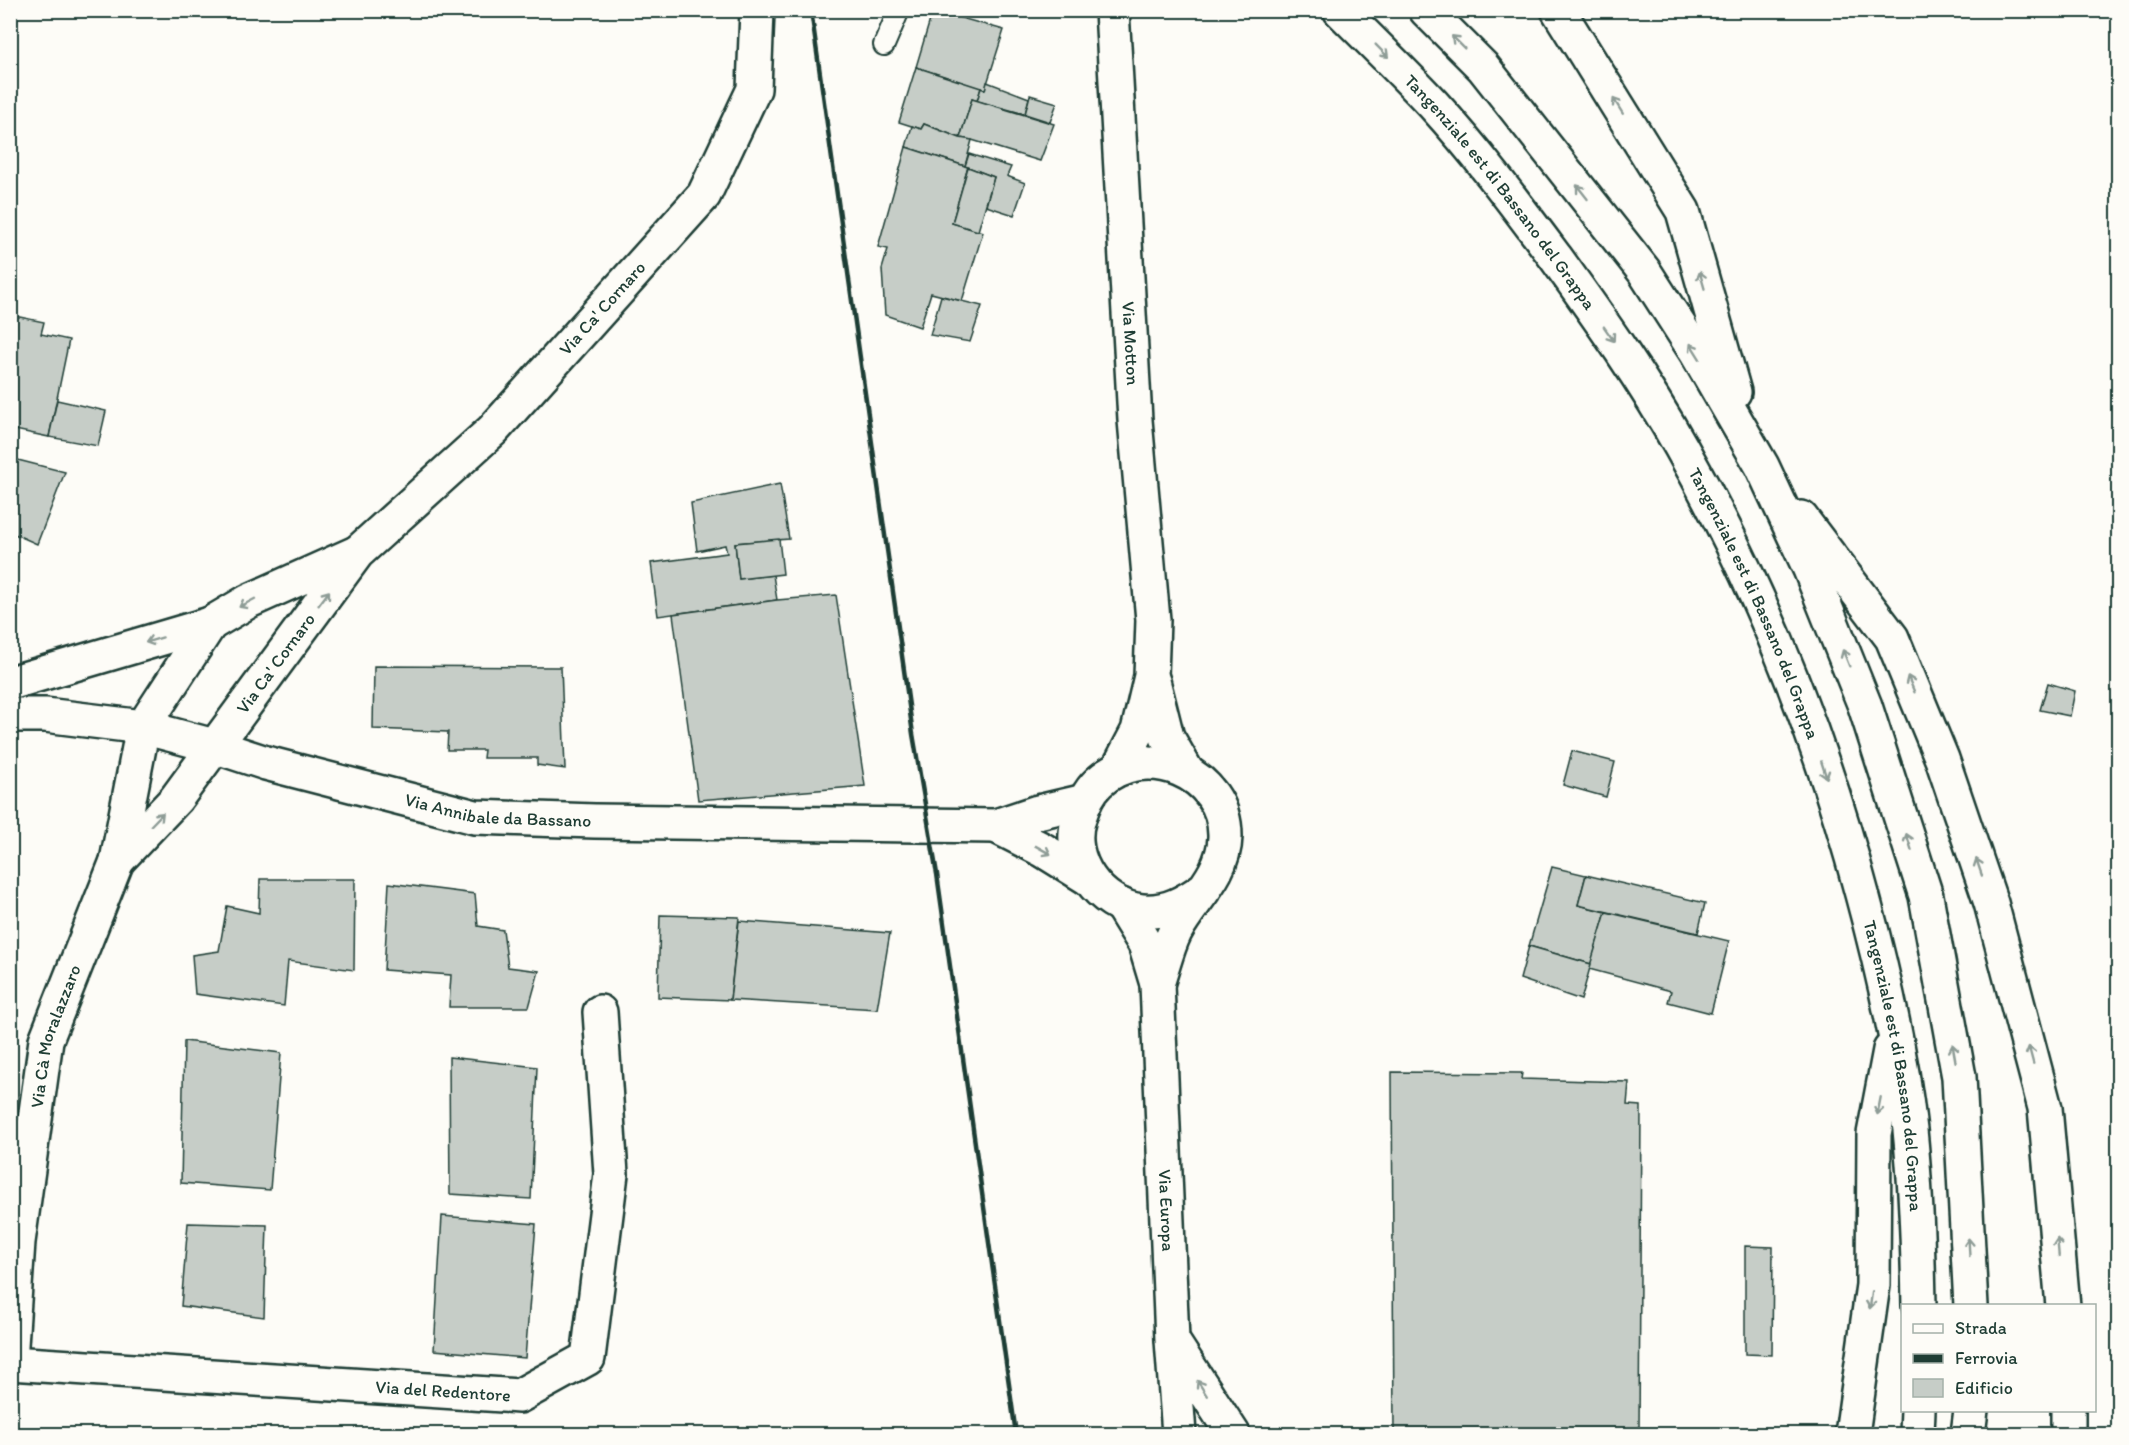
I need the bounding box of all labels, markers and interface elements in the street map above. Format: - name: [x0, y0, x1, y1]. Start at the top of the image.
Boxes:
- one-way arrow: [1450, 35, 1465, 50]
- one-way arrow: [1374, 44, 1389, 59]
- street label: Tangenziale est di Bassano del Grappa: [1400, 70, 1601, 315]
- one-way arrow: [1611, 98, 1623, 115]
- one-way arrow: [1575, 185, 1588, 201]
- street label: Via Ca' Cornaro: [554, 257, 650, 360]
- one-way arrow: [1696, 271, 1708, 290]
- street label: Via Motton: [1117, 301, 1144, 386]
- one-way arrow: [1603, 325, 1615, 341]
- one-way arrow: [1689, 343, 1701, 360]
- street label: Tangenziale est di Bassano del Grappa: [1684, 464, 1824, 743]
- one-way arrow: [318, 590, 330, 606]
- one-way arrow: [239, 597, 256, 609]
- street label: Via Ca' Cornaro: [232, 609, 320, 718]
- one-way arrow: [145, 636, 164, 647]
- one-way arrow: [1839, 649, 1850, 667]
- one-way arrow: [1905, 675, 1916, 694]
- one-way arrow: [1820, 760, 1831, 779]
- street label: Via Annibale da Bassano: [403, 788, 592, 832]
- one-way arrow: [150, 812, 164, 827]
- one-way arrow: [1902, 833, 1913, 852]
- one-way arrow: [1034, 844, 1051, 856]
- one-way arrow: [1973, 858, 1984, 877]
- street label: Tangenziale est di Bassano del Grappa: [1858, 918, 1927, 1213]
- street label: Via Cà Moralazzaro: [26, 961, 86, 1110]
- one-way arrow: [1949, 1043, 1960, 1063]
- one-way arrow: [2025, 1045, 2036, 1064]
- one-way arrow: [1873, 1095, 1884, 1115]
- street label: Via Europa: [1154, 1169, 1179, 1252]
- one-way arrow: [1963, 1238, 1974, 1258]
- one-way arrow: [2052, 1238, 2063, 1258]
- one-way arrow: [1865, 1290, 1876, 1309]
- legend: [1901, 1304, 2096, 1412]
- text: Strada: [1955, 1317, 2007, 1339]
- text: Ferrovia: [1955, 1347, 2018, 1369]
- street label: Via del Redentore: [375, 1376, 511, 1406]
- text: Edificio: [1955, 1377, 2013, 1399]
- one-way arrow: [1195, 1380, 1207, 1397]

